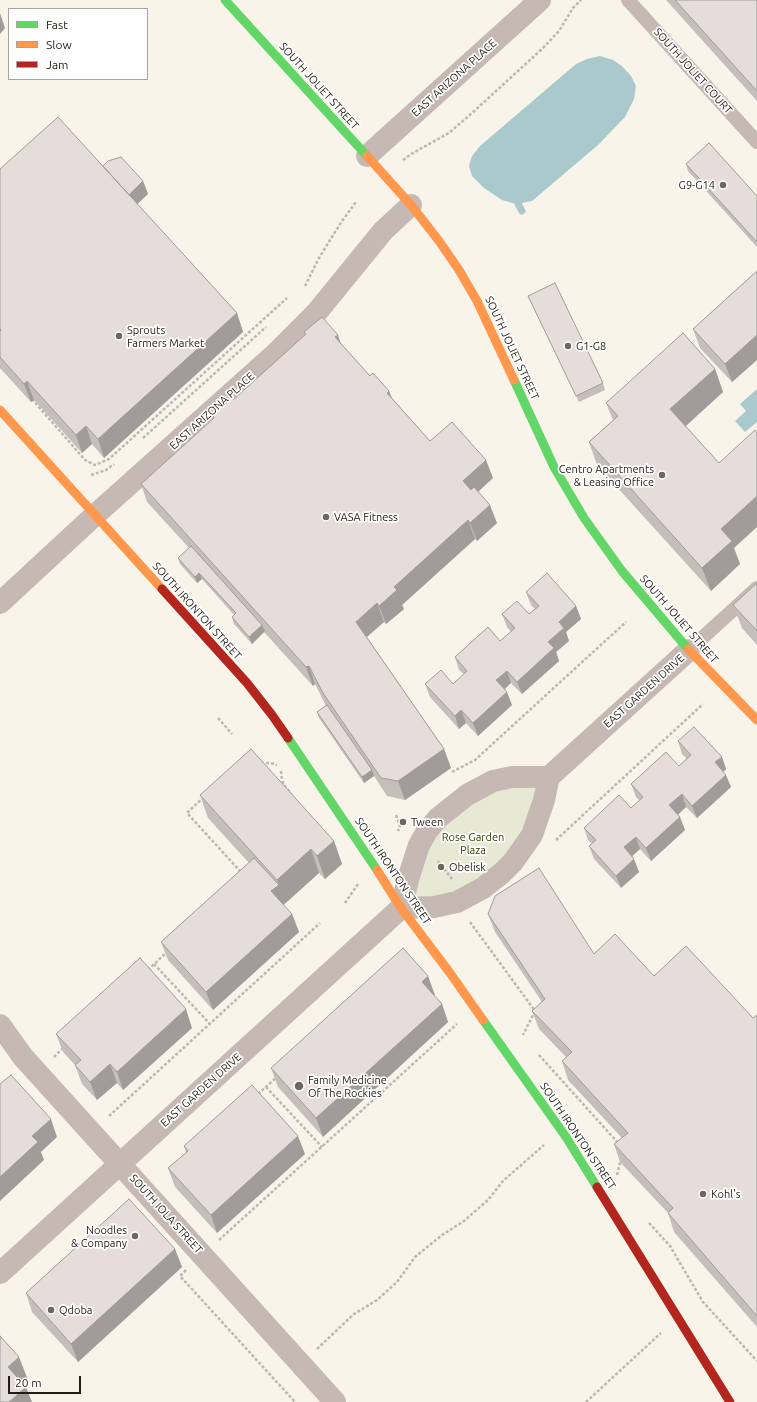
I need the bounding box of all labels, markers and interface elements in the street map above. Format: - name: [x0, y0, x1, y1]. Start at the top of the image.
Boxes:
- legend: [8, 8, 148, 80]
- text: Fast: [46, 18, 68, 31]
- street label: SOUTH JOLIET COURT: [651, 25, 735, 117]
- street label: EAST ARIZONA PLACE: [409, 36, 499, 120]
- text: Slow: [46, 38, 72, 51]
- street label: SOUTH JOLIET STREET: [276, 40, 362, 132]
- text: Jam: [46, 58, 68, 71]
- place label: G9-G14: [679, 178, 715, 192]
- marker: G9-G14: [718, 180, 728, 190]
- street label: SOUTH JOLIET STREET: [482, 294, 542, 402]
- place label: Sprouts Farmers Market: [127, 323, 204, 349]
- marker: Sprouts Farmers Market: [114, 331, 124, 341]
- place label: G1-G8: [576, 339, 606, 353]
- marker: G1-G8: [563, 341, 573, 351]
- street label: EAST ARIZONA PLACE: [167, 369, 257, 453]
- place label: Centro Apartments & Leasing Office: [559, 462, 654, 488]
- marker: Centro Apartments & Leasing Office: [657, 470, 667, 480]
- place label: VASA Fitness: [334, 510, 398, 524]
- marker: VASA Fitness: [321, 512, 331, 522]
- street label: SOUTH IRONTON STREET: [150, 560, 244, 662]
- street label: SOUTH JOLIET STREET: [637, 572, 721, 666]
- street label: EAST GARDEN DRIVE: [601, 651, 687, 731]
- street label: SOUTH IRONTON STREET: [352, 815, 434, 927]
- place label: Tween: [411, 815, 443, 829]
- marker: Tween: [398, 817, 408, 827]
- park label: Rose Garden Plaza: [442, 830, 504, 856]
- place label: Obelisk: [449, 860, 486, 874]
- marker: Obelisk: [436, 862, 446, 872]
- street label: EAST GARDEN DRIVE: [158, 1050, 244, 1130]
- place label: Family Medicine Of The Rockies: [308, 1073, 387, 1099]
- marker: Family Medicine Of The Rockies: [293, 1080, 305, 1092]
- street label: SOUTH IRONTON STREET: [537, 1080, 619, 1192]
- street label: SOUTH IOLA STREET: [127, 1172, 205, 1256]
- place label: Kohl's: [711, 1187, 741, 1201]
- marker: Kohl's: [698, 1189, 708, 1199]
- place label: Noodles & Company: [71, 1223, 127, 1249]
- marker: Noodles & Company: [130, 1231, 140, 1241]
- place label: Qdoba: [59, 1303, 92, 1317]
- marker: Qdoba: [46, 1305, 56, 1315]
- scale bar: [10, 1368, 83, 1394]
- text: 20 m: [15, 1376, 42, 1389]

